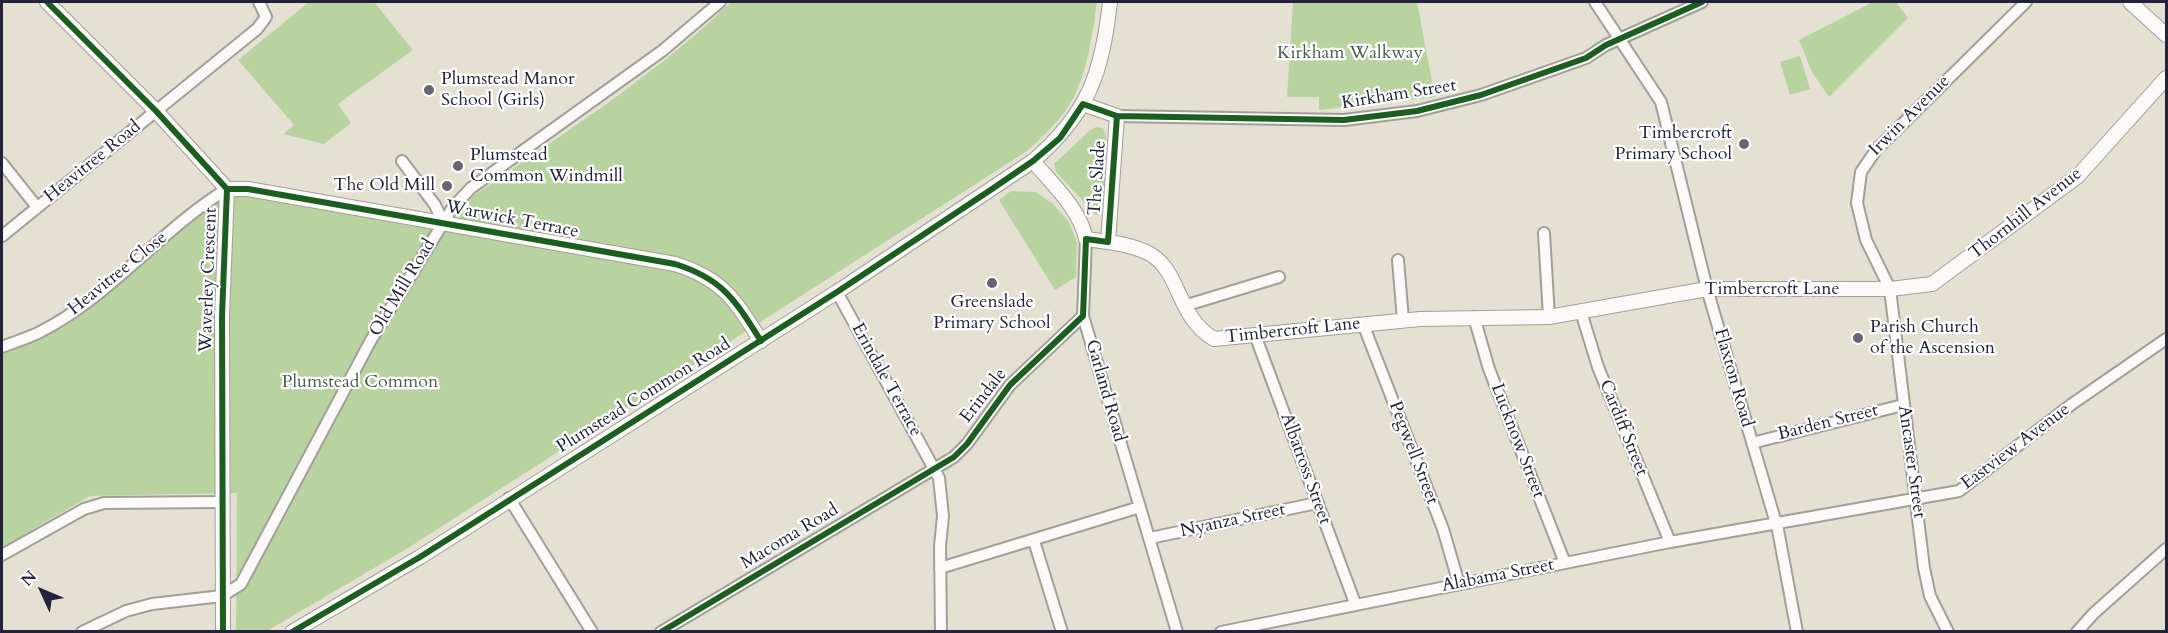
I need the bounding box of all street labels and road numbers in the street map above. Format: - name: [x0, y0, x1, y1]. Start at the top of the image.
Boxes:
- street label: Irwin Avenue: [1865, 71, 1955, 161]
- street label: Kirkham Street: [1340, 75, 1458, 115]
- street label: Heavitree Road: [40, 116, 146, 208]
- street label: The Slade: [1085, 140, 1111, 216]
- street label: Thornhill Avenue: [1965, 163, 2087, 265]
- street label: Warwick Terrace: [444, 197, 580, 243]
- street label: Waverley Crescent: [196, 207, 222, 353]
- street label: Heavitree Close: [64, 228, 172, 320]
- street label: Old Mill Road: [365, 235, 441, 341]
- street label: Timbercroft Lane: [1704, 279, 1840, 301]
- street label: Timbercroft Lane: [1225, 313, 1361, 349]
- street label: Erindale Terrace: [846, 319, 926, 441]
- street label: Flaxton Road: [1709, 326, 1757, 430]
- street label: Plumstead Common Road: [553, 334, 735, 458]
- street label: Garland Road: [1080, 337, 1130, 445]
- street label: Erindale: [956, 364, 1012, 428]
- street label: Cardiff Street: [1594, 377, 1652, 479]
- street label: Lucknow Street: [1485, 381, 1549, 501]
- street label: Pegwell Street: [1383, 398, 1443, 508]
- street label: Eastview Avenue: [1957, 399, 2075, 495]
- street label: Barden Street: [1776, 400, 1880, 446]
- street label: Ancaster Street: [1892, 404, 1930, 520]
- street label: Albatross Street: [1275, 410, 1335, 528]
- street label: Macoma Road: [737, 499, 843, 575]
- street label: Nyanza Street: [1179, 499, 1287, 543]
- street label: Alabama Street: [1440, 555, 1556, 597]

